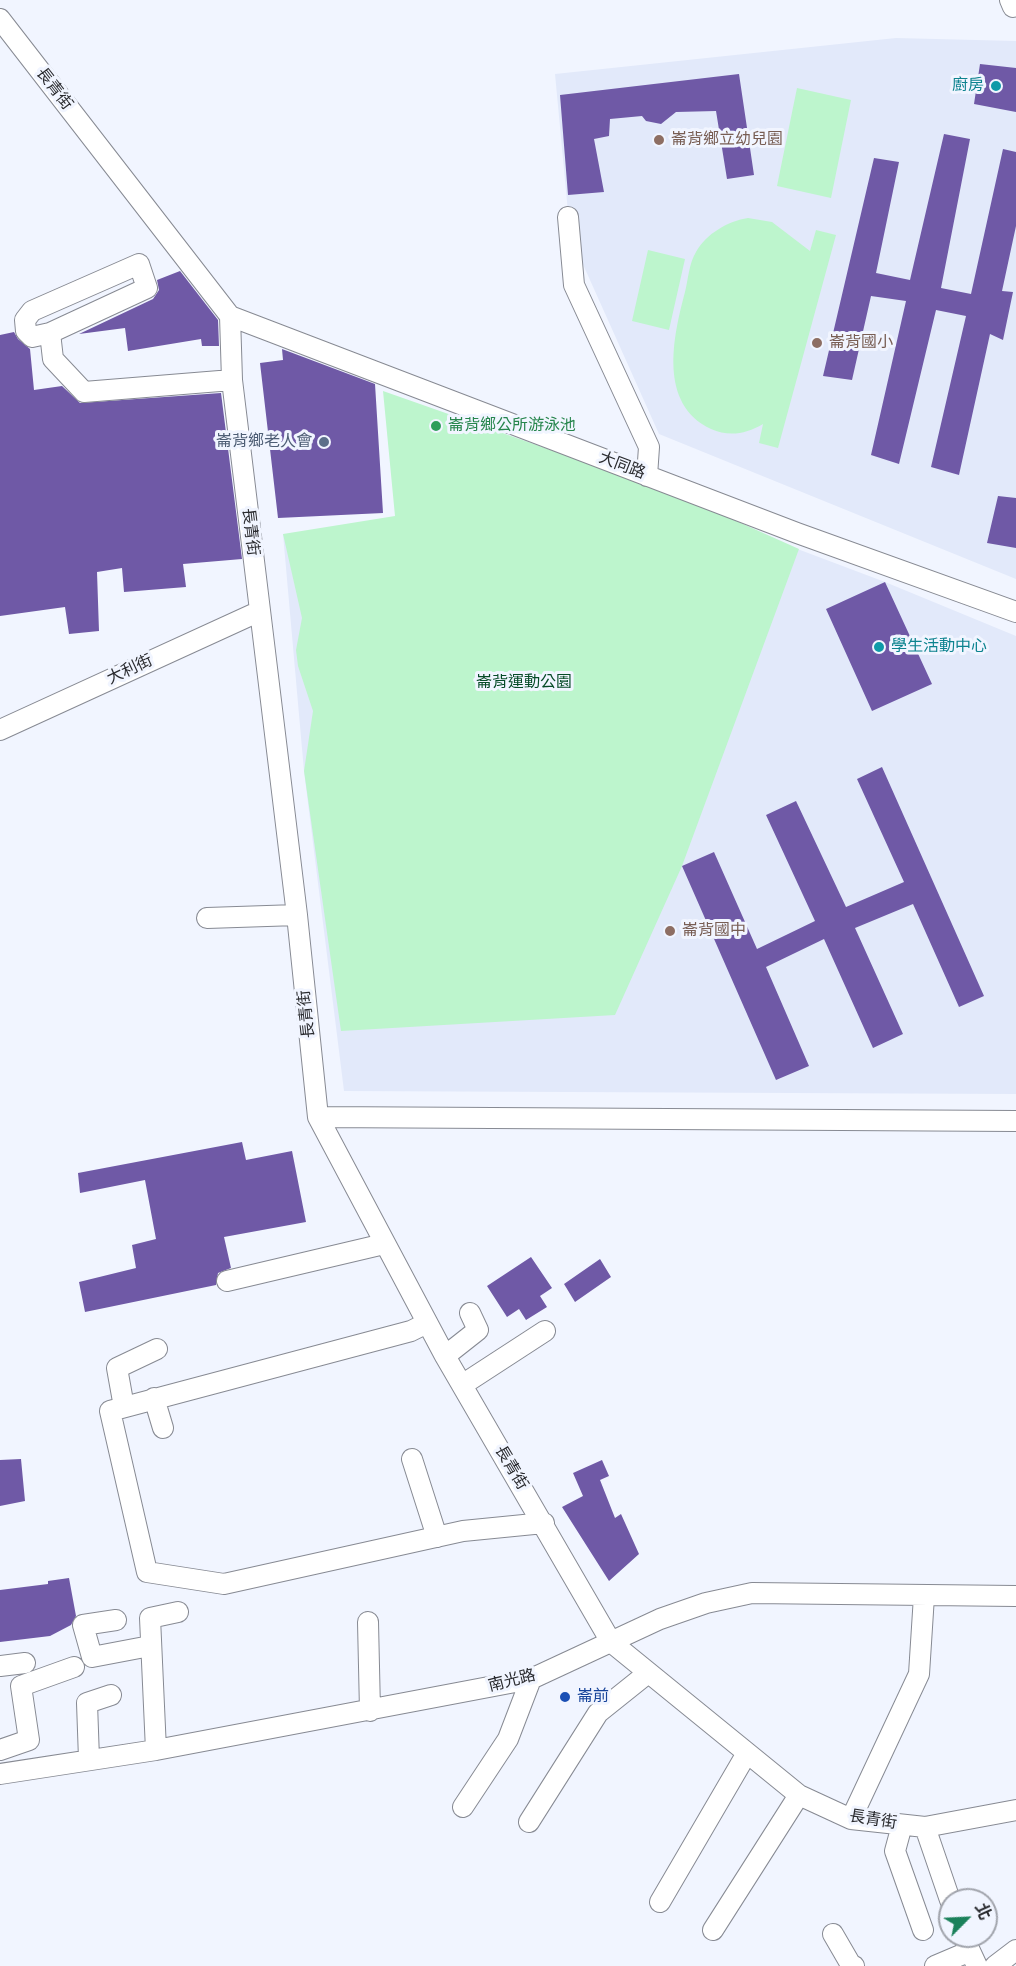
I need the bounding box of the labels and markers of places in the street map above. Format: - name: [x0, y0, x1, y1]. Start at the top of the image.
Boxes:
- place label: 廚房: [952, 76, 984, 96]
- marker: 廚房: [989, 79, 1003, 93]
- place label: 崙背鄉立幼兒園: [671, 130, 783, 150]
- marker: 崙背鄉立幼兒園: [652, 133, 666, 147]
- place label: 崙背國小: [829, 333, 893, 353]
- marker: 崙背國小: [810, 336, 824, 350]
- place label: 崙背鄉公所游泳池: [448, 416, 576, 436]
- marker: 崙背鄉公所游泳池: [429, 419, 443, 433]
- place label: 崙背鄉老人會: [216, 432, 312, 452]
- marker: 崙背鄉老人會: [317, 435, 331, 449]
- place label: 學生活動中心: [891, 637, 987, 657]
- marker: 學生活動中心: [872, 640, 886, 654]
- place label: 崙背國中: [682, 921, 746, 941]
- marker: 崙背國中: [663, 924, 677, 938]
- place label: 崙前: [577, 1687, 609, 1707]
- marker: 崙前: [558, 1690, 572, 1704]

